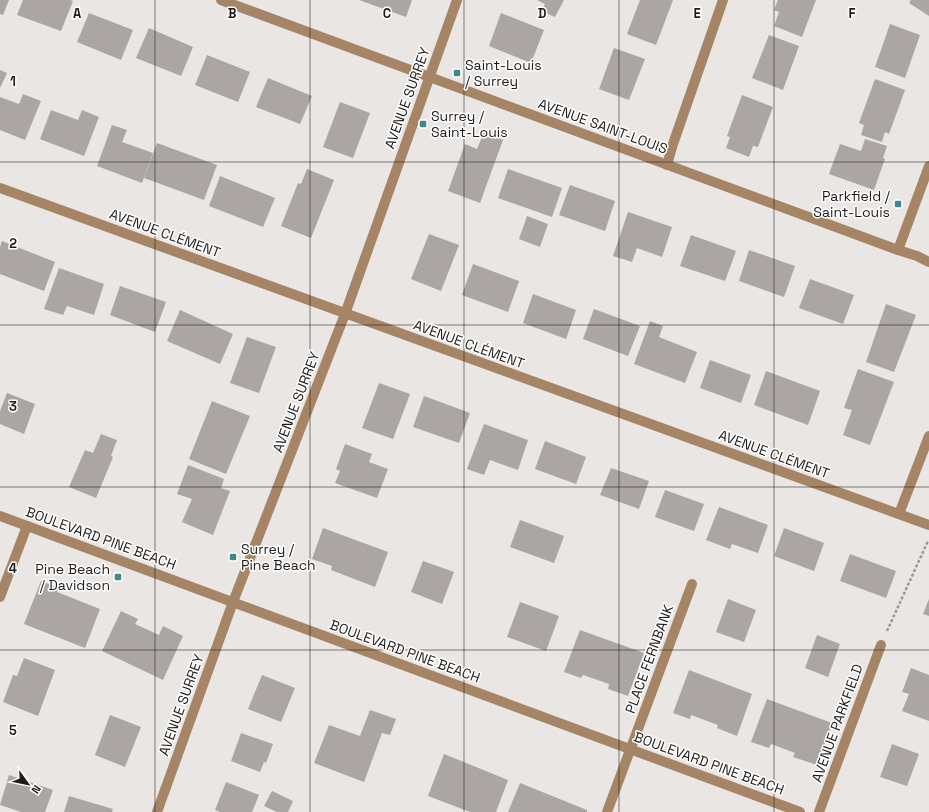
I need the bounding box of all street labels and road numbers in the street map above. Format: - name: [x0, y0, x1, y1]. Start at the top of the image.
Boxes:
- street label: AVENUE SURREY: [380, 44, 434, 151]
- street label: AVENUE SAINT-LOUIS: [536, 94, 670, 158]
- street label: AVENUE CLÉMENT: [107, 205, 223, 261]
- street label: AVENUE CLÉMENT: [411, 316, 527, 372]
- street label: AVENUE SURREY: [268, 349, 324, 455]
- street label: AVENUE CLÉMENT: [716, 426, 832, 482]
- street label: BOULEVARD PINE BEACH: [23, 502, 179, 574]
- street label: PLACE FERNBANK: [621, 602, 677, 716]
- street label: BOULEVARD PINE BEACH: [327, 615, 483, 687]
- street label: AVENUE SURREY: [154, 651, 208, 758]
- street label: AVENUE PARKFIELD: [807, 661, 867, 785]
- street label: BOULEVARD PINE BEACH: [631, 727, 787, 799]

